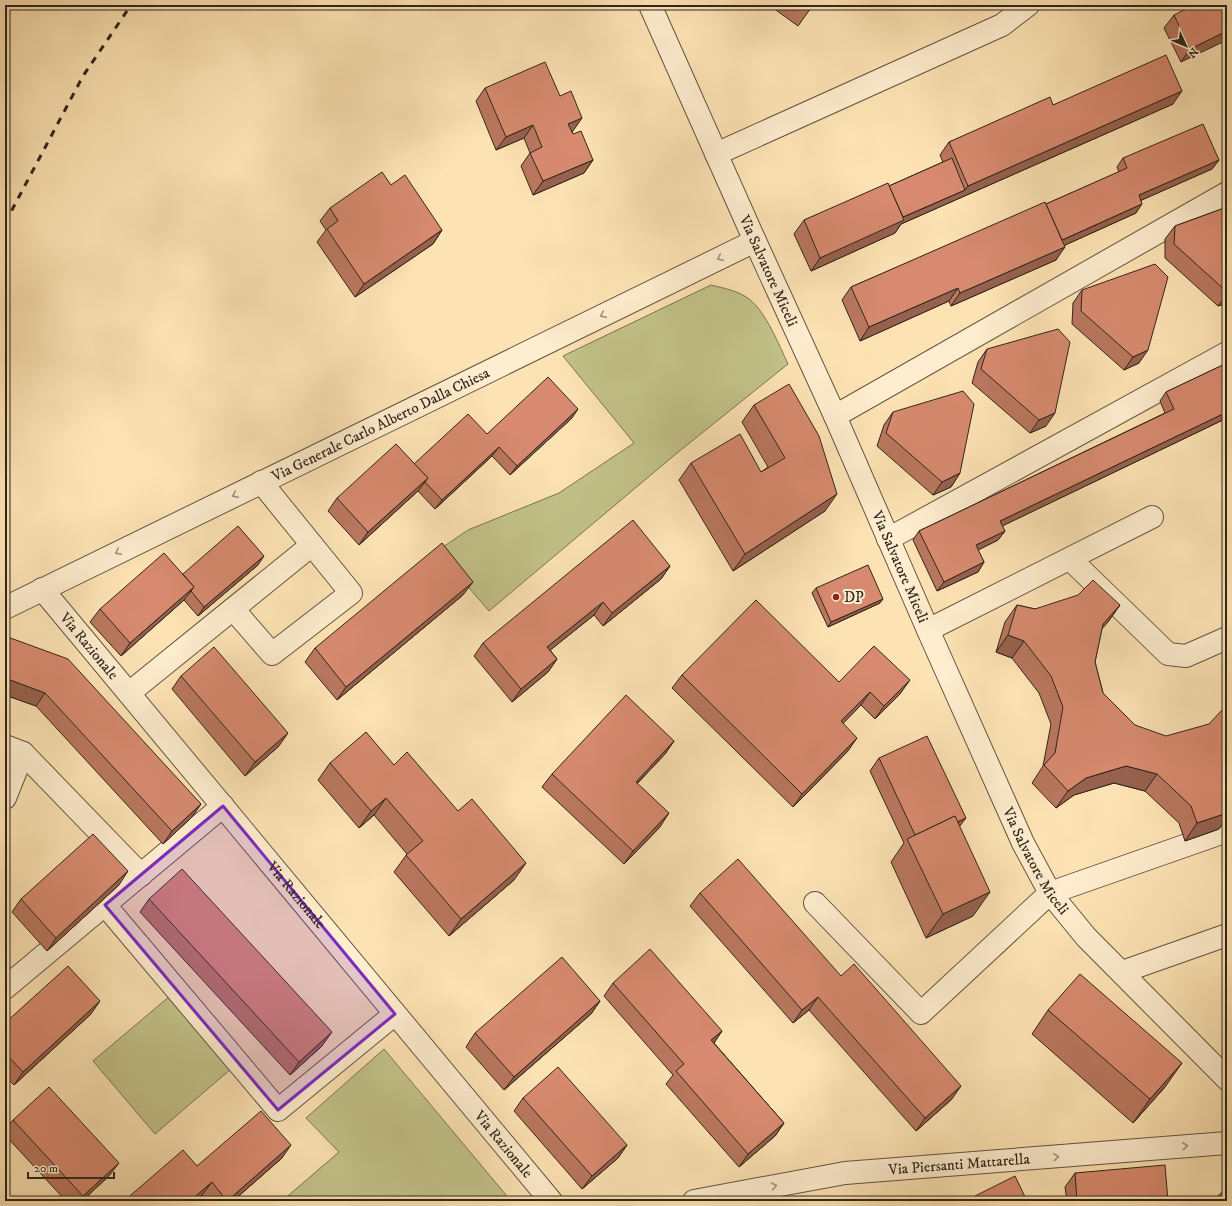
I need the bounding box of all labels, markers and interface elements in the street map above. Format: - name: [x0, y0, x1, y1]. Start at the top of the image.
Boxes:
- north arrow: [1166, 26, 1206, 66]
- text: N: [1184, 44, 1201, 60]
- street label: Via Salvatore Miceli: [735, 211, 802, 329]
- one-way arrow: [717, 253, 724, 261]
- one-way arrow: [600, 310, 607, 318]
- street label: Via Generale Carlo Alberto Dalla Chiesa: [268, 363, 493, 486]
- one-way arrow: [231, 490, 239, 498]
- street label: Via Salvatore Miceli: [867, 507, 933, 626]
- one-way arrow: [115, 547, 122, 555]
- place label: DP: [844, 588, 864, 607]
- marker: DP: [831, 592, 841, 602]
- street label: Via Razionale: [55, 608, 123, 683]
- street label: Via Salvatore Miceli: [998, 803, 1073, 918]
- street label: Via Razionale: [262, 857, 330, 933]
- street label: Via Razionale: [470, 1106, 537, 1182]
- one-way arrow: [1182, 1142, 1188, 1151]
- street label: Via Piersanti Mattarella: [887, 1149, 1031, 1179]
- one-way arrow: [1053, 1152, 1059, 1161]
- scale bar: [28, 1154, 114, 1180]
- text: 20 m: [34, 1161, 58, 1176]
- one-way arrow: [771, 1183, 777, 1191]

